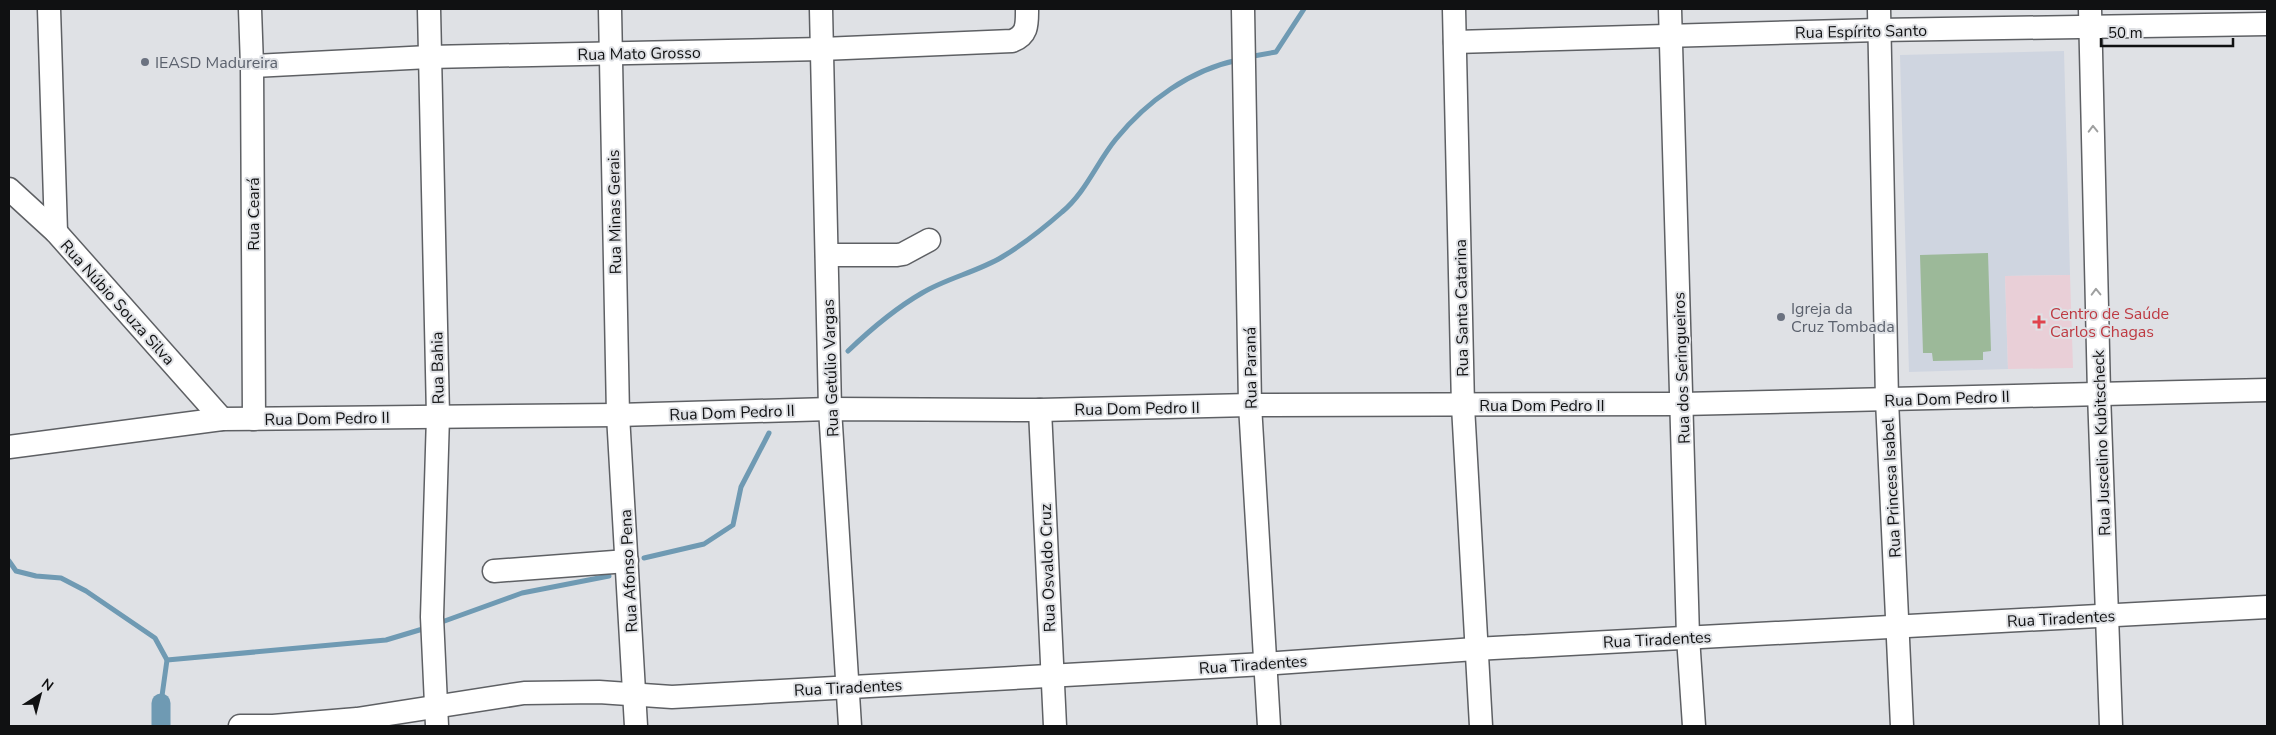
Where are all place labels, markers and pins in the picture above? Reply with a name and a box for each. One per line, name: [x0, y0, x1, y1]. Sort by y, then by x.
place label: IEASD Madureira: [155, 52, 278, 74]
marker: IEASD Madureira: [139, 56, 151, 68]
place label: Igreja da Cruz Tombada: [1791, 298, 1895, 338]
place label: Centro de Saúde Carlos Chagas: [2050, 303, 2169, 343]
marker: Igreja da Cruz Tombada: [1775, 311, 1787, 323]
marker: Centro de Saúde Carlos Chagas: [2032, 315, 2046, 329]

